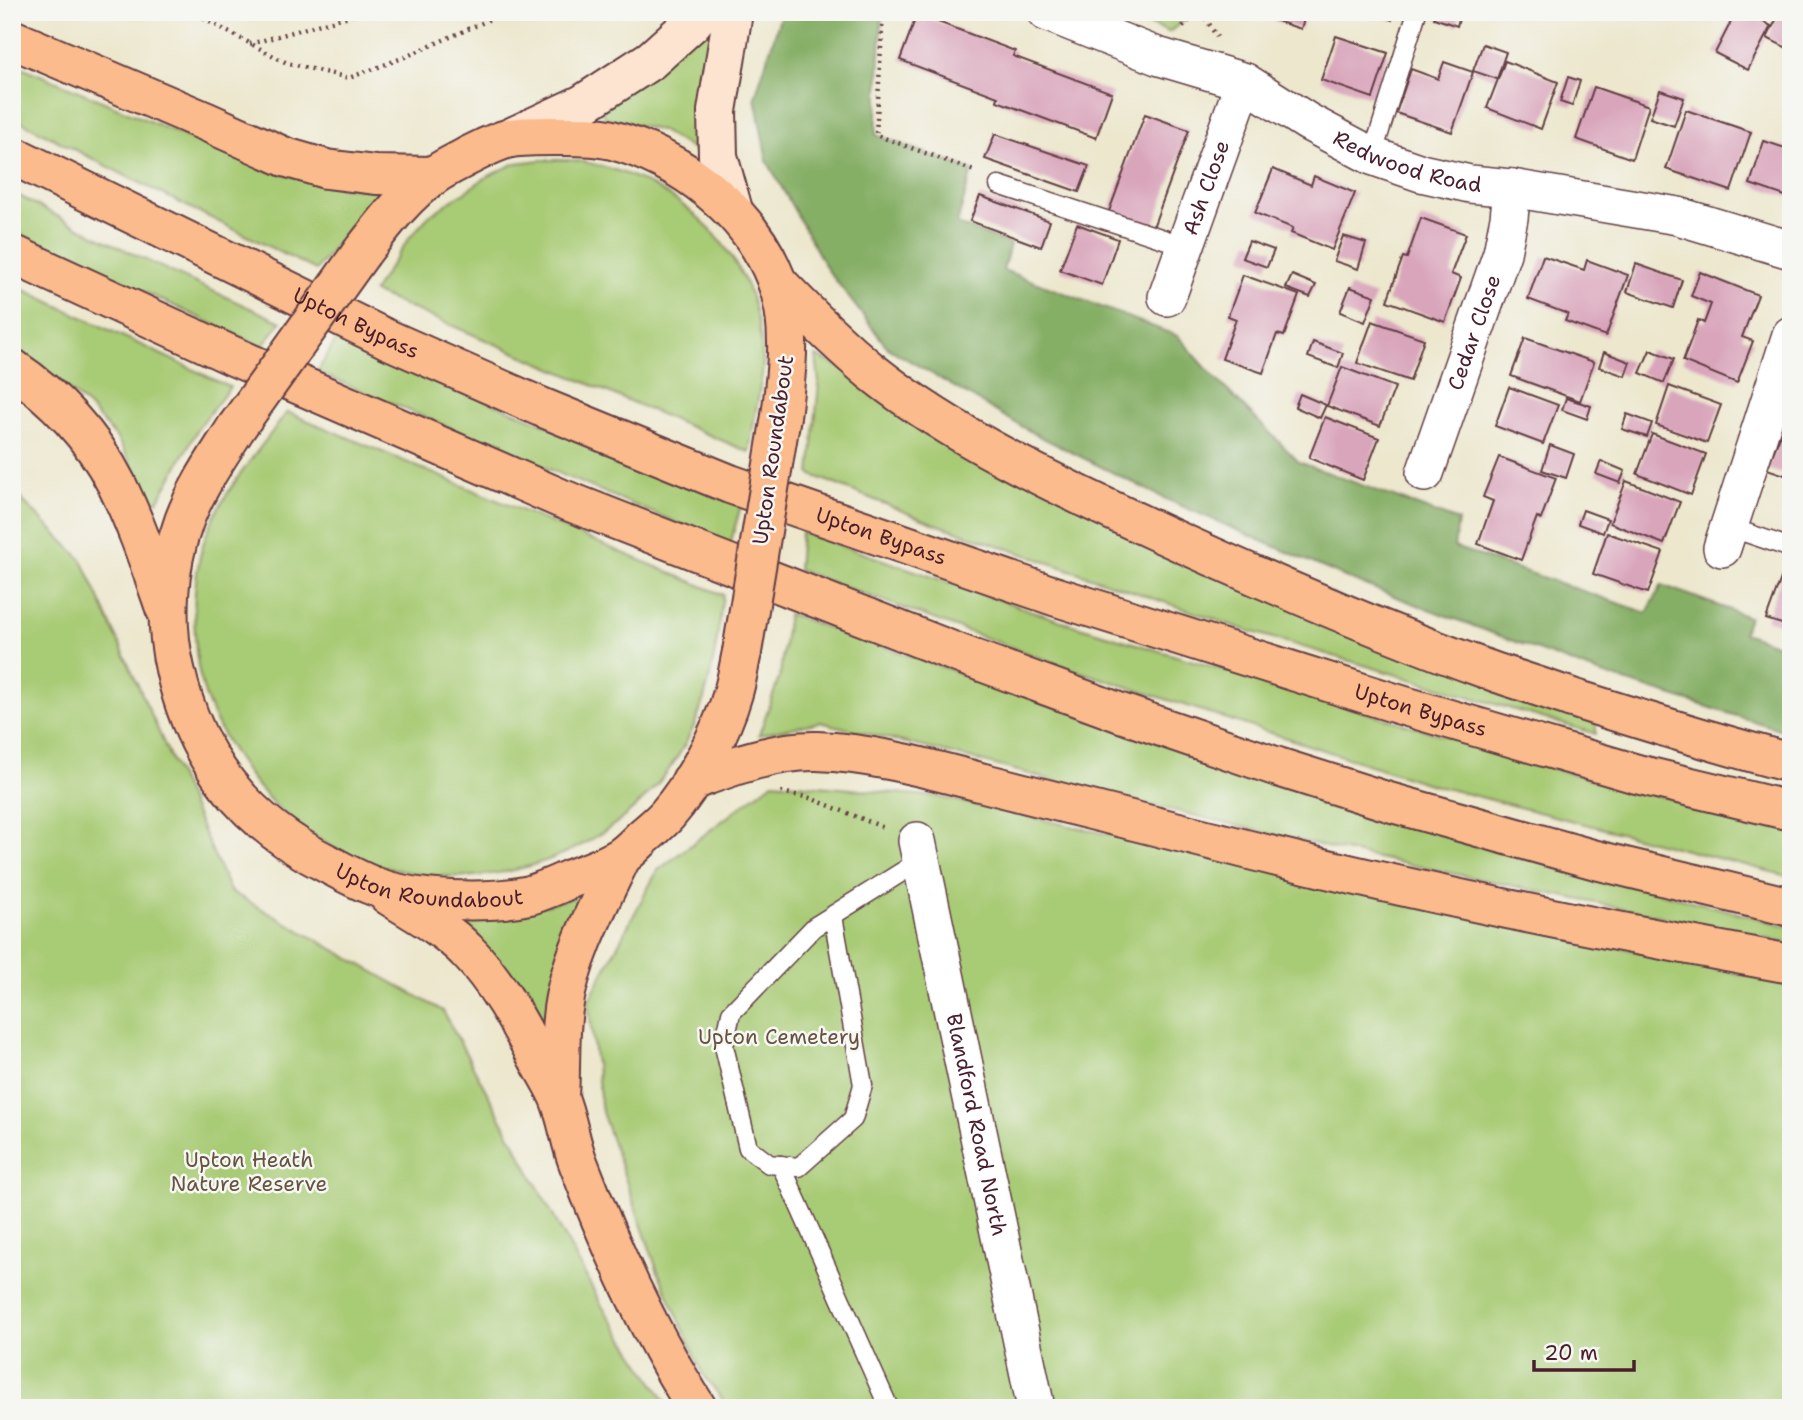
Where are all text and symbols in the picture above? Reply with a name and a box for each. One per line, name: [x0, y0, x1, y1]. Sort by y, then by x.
street label: Redwood Road: [1328, 124, 1483, 199]
street label: Ash Close: [1176, 137, 1236, 239]
street label: Cedar Close: [1441, 271, 1507, 394]
street label: Upton Bypass: [288, 281, 423, 365]
street label: Upton Roundabout: [746, 353, 800, 547]
street label: Upton Bypass: [812, 501, 950, 572]
street label: Upton Bypass: [1351, 677, 1490, 743]
street label: Upton Roundabout: [330, 856, 525, 914]
street label: Blandford Road North: [940, 1011, 1014, 1239]
park label: Upton Cemetery: [698, 1023, 860, 1051]
park label: Upton Heath Nature Reserve: [171, 1146, 327, 1198]
scale bar: [1534, 1329, 1633, 1373]
text: 20 m: [1544, 1339, 1598, 1367]

